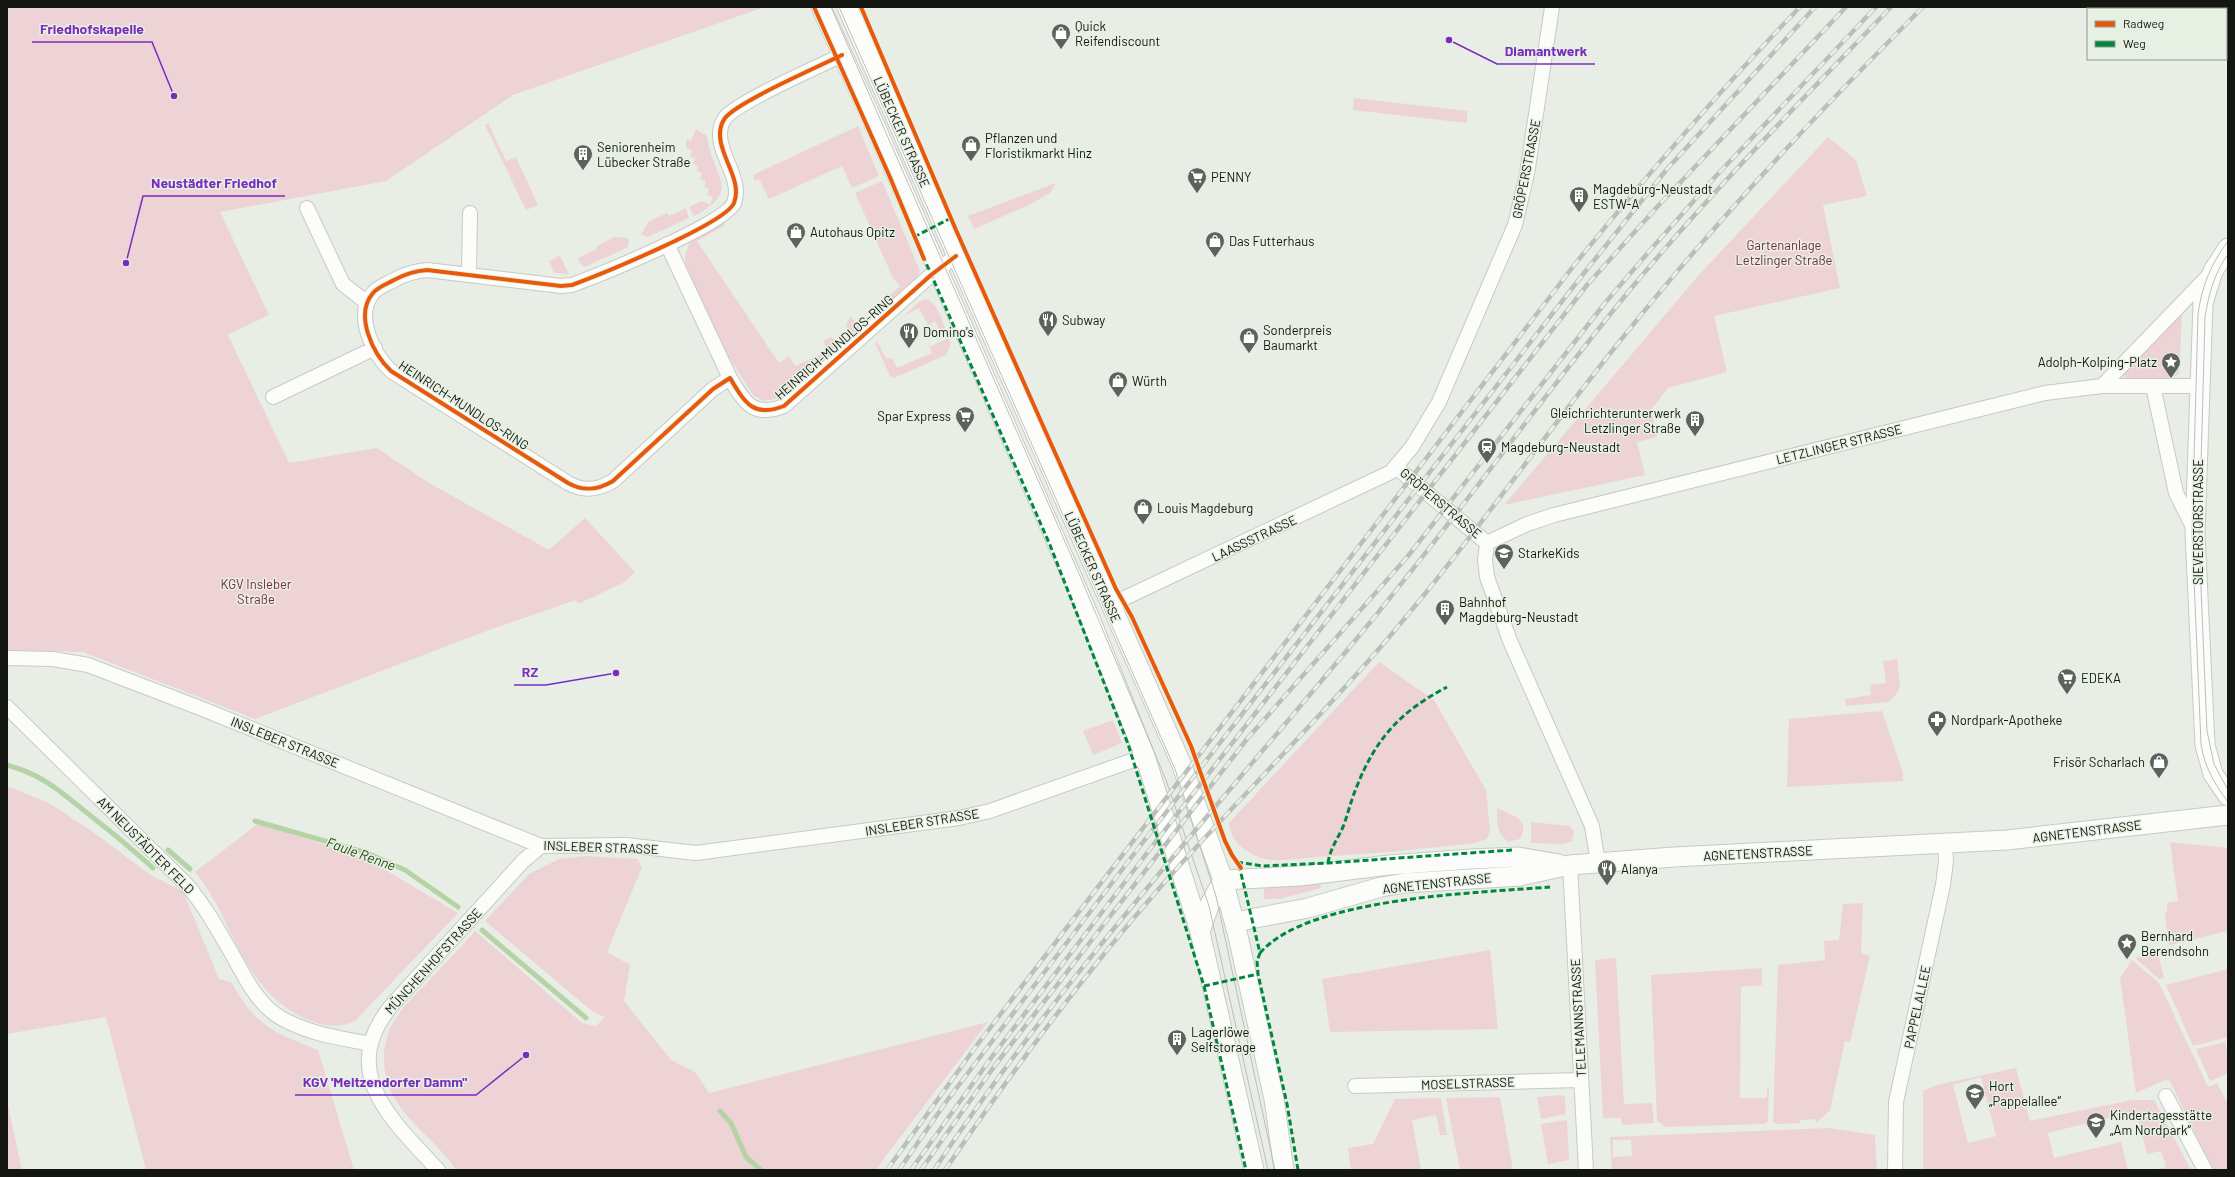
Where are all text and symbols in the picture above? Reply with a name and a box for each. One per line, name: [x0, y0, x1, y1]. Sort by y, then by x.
legend: [2087, 8, 2227, 60]
callout: Friedhofskapelle: [32, 16, 152, 42]
text: Radweg: [2123, 16, 2164, 30]
place label: Quick Reifendiscount: [1075, 18, 1160, 49]
text: Friedhofskapelle: [40, 20, 144, 37]
shop icon: Quick Reifendiscount: [1050, 22, 1072, 50]
text: Weg: [2123, 36, 2146, 50]
callout: Diamantwerk: [1497, 38, 1595, 64]
text: Diamantwerk: [1505, 42, 1588, 59]
street label: LÜBECKER STRASSE: [870, 74, 934, 190]
street label: GRÖPERSTRASSE: [1508, 118, 1544, 220]
place label: Pflanzen und Floristikmarkt Hinz: [985, 130, 1092, 161]
shop icon: Pflanzen und Floristikmarkt Hinz: [960, 134, 982, 162]
place label: Seniorenheim Lübecker Straße: [597, 139, 691, 170]
building icon: Seniorenheim Lübecker Straße: [572, 143, 594, 171]
supermarket icon: PENNY: [1186, 166, 1208, 194]
place label: PENNY: [1211, 169, 1251, 185]
callout: Neustädter Friedhof: [143, 170, 285, 196]
text: Neustädter Friedhof: [151, 174, 277, 191]
place label: Magdeburg-Neustadt ESTW-A: [1593, 181, 1713, 212]
building icon: Magdeburg-Neustadt ESTW-A: [1568, 185, 1590, 213]
shop icon: Autohaus Opitz: [785, 221, 807, 249]
place label: Autohaus Opitz: [810, 224, 895, 240]
shop icon: Das Futterhaus: [1204, 230, 1226, 258]
place label: Das Futterhaus: [1229, 233, 1314, 249]
park label: Gartenanlage Letzlinger Straße: [1735, 237, 1833, 268]
street label: HEINRICH-MUNDLOS-RING: [771, 291, 897, 403]
restaurant icon: Subway: [1037, 309, 1059, 337]
place label: Subway: [1062, 312, 1105, 328]
restaurant icon: Domino's: [898, 321, 920, 349]
place label: Sonderpreis Baumarkt: [1263, 322, 1332, 353]
place label: Domino's: [923, 324, 974, 340]
shop icon: Sonderpreis Baumarkt: [1238, 326, 1260, 354]
place icon: Adolph-Kolping-Platz: [2160, 351, 2182, 379]
place label: Adolph-Kolping-Platz: [2038, 354, 2157, 370]
street label: HEINRICH-MUNDLOS-RING: [396, 357, 532, 453]
shop icon: Würth: [1107, 370, 1129, 398]
place label: Würth: [1132, 373, 1167, 389]
supermarket icon: Spar Express: [954, 405, 976, 433]
place label: Gleichrichterunterwerk Letzlinger Straße: [1550, 405, 1681, 436]
place label: Spar Express: [877, 408, 951, 424]
building icon: Gleichrichterunterwerk Letzlinger Straße: [1684, 409, 1706, 437]
street label: LETZLINGER STRASSE: [1774, 421, 1904, 467]
station icon: Magdeburg-Neustadt: [1476, 436, 1498, 464]
place label: Magdeburg-Neustadt: [1501, 439, 1621, 455]
street label: SIEVERSTORSTRASSE: [2190, 459, 2206, 585]
street label: GRÖPERSTRASSE: [1397, 464, 1485, 542]
shop icon: Louis Magdeburg: [1132, 497, 1154, 525]
place label: Louis Magdeburg: [1157, 500, 1253, 516]
street label: LÜBECKER STRASSE: [1061, 509, 1125, 625]
street label: LAASSSTRASSE: [1209, 511, 1299, 565]
school or university icon: StarkeKids: [1493, 542, 1515, 570]
place label: StarkeKids: [1518, 545, 1580, 561]
park label: KGV Insleber Straße: [220, 576, 292, 607]
place label: Bahnhof Magdeburg-Neustadt: [1459, 594, 1579, 625]
building icon: Bahnhof Magdeburg-Neustadt: [1434, 598, 1456, 626]
callout: RZ: [514, 659, 546, 685]
text: RZ: [522, 663, 538, 680]
supermarket icon: EDEKA: [2056, 667, 2078, 695]
place label: EDEKA: [2081, 670, 2121, 686]
pharmacy icon: Nordpark-Apotheke: [1926, 709, 1948, 737]
place label: Nordpark-Apotheke: [1951, 712, 2062, 728]
street label: INSLEBER STRASSE: [229, 713, 342, 771]
shop icon: Frisör Scharlach: [2148, 751, 2170, 779]
place label: Frisör Scharlach: [2053, 754, 2145, 770]
street label: AM NEUSTÄDTER FELD: [94, 793, 198, 897]
street label: INSLEBER STRASSE: [864, 805, 980, 839]
street label: AGNETENSTRASSE: [2032, 816, 2143, 846]
water label: Faule Renne: [324, 833, 398, 874]
street label: INSLEBER STRASSE: [543, 837, 659, 857]
street label: AGNETENSTRASSE: [1703, 842, 1813, 864]
restaurant icon: Alanya: [1596, 858, 1618, 886]
place label: Alanya: [1621, 861, 1658, 877]
street label: AGNETENSTRASSE: [1382, 869, 1493, 897]
street label: MÜNCHENHOFSTRASSE: [381, 905, 485, 1017]
place label: Bernhard Berendsohn: [2141, 928, 2209, 959]
place icon: Bernhard Berendsohn: [2116, 932, 2138, 960]
street label: TELEMANNSTRASSE: [1567, 958, 1589, 1078]
street label: PAPPELALLEE: [1900, 964, 1934, 1050]
place label: Lagerlöwe Selfstorage: [1191, 1024, 1256, 1055]
building icon: Lagerlöwe Selfstorage: [1166, 1028, 1188, 1056]
callout: KGV 'Meitzendorfer Damm": [295, 1069, 476, 1095]
text: KGV 'Meitzendorfer Damm": [303, 1073, 467, 1090]
street label: MOSELSTRASSE: [1421, 1073, 1515, 1093]
place label: Hort „Pappelallee“: [1989, 1078, 2062, 1109]
school or university icon: Hort „Pappelallee“: [1964, 1082, 1986, 1110]
place label: Kindertagesstätte „Am Nordpark“: [2110, 1107, 2212, 1138]
school or university icon: Kindertagesstätte „Am Nordpark“: [2085, 1111, 2107, 1139]

